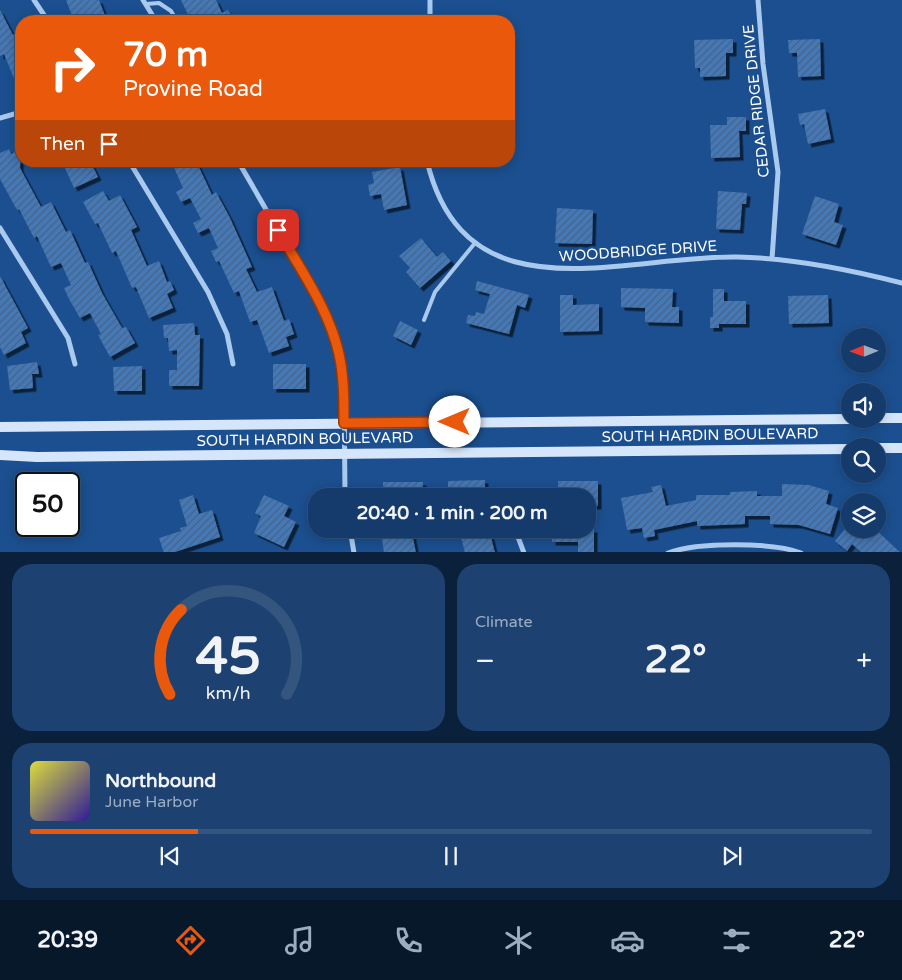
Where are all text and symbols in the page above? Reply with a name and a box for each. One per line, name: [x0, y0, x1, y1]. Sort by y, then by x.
street label: CEDAR RIDGE DRIVE: [739, 23, 773, 179]
text: 70 m: [123, 34, 208, 76]
icon: right: [40, 35, 105, 100]
text: Provine Road: [123, 76, 263, 102]
icon: arrive: [95, 130, 123, 158]
text: Then: [40, 133, 85, 155]
pin: [257, 209, 299, 251]
icon: arrive: [264, 216, 292, 244]
street label: WOODBRIDGE DRIVE: [558, 236, 718, 266]
north arrow: [841, 328, 886, 372]
map controls: [841, 328, 886, 538]
button: sound: [841, 383, 886, 428]
position arrow: [428, 395, 480, 447]
street label: SOUTH HARDIN BOULEVARD: [601, 424, 819, 446]
street label: SOUTH HARDIN BOULEVARD: [196, 428, 414, 450]
button: search: [841, 438, 886, 483]
speed limit sign: 50: [15, 472, 80, 537]
button: layers: [841, 493, 886, 538]
text: 20:40 · 1 min · 200 m: [356, 502, 548, 524]
text: Climate: [475, 612, 533, 632]
text: 45: [196, 625, 261, 688]
text: 22°: [645, 637, 707, 683]
text: −: [475, 644, 495, 678]
text: +: [856, 644, 872, 678]
text: km/h: [206, 683, 251, 704]
text: Northbound: [105, 770, 216, 792]
text: June Harbor: [105, 792, 198, 812]
icon: previous: [156, 842, 184, 870]
icon: pause: [437, 842, 465, 870]
icon: next: [718, 842, 746, 870]
icon: directions: [173, 923, 208, 958]
icon: music: [282, 923, 317, 958]
icon: phone: [391, 923, 426, 958]
icon: climate: [501, 923, 536, 958]
icon: car: [610, 923, 645, 958]
icon: filters: [719, 923, 754, 958]
text: 20:39: [37, 927, 98, 953]
text: 22°: [829, 927, 865, 953]

